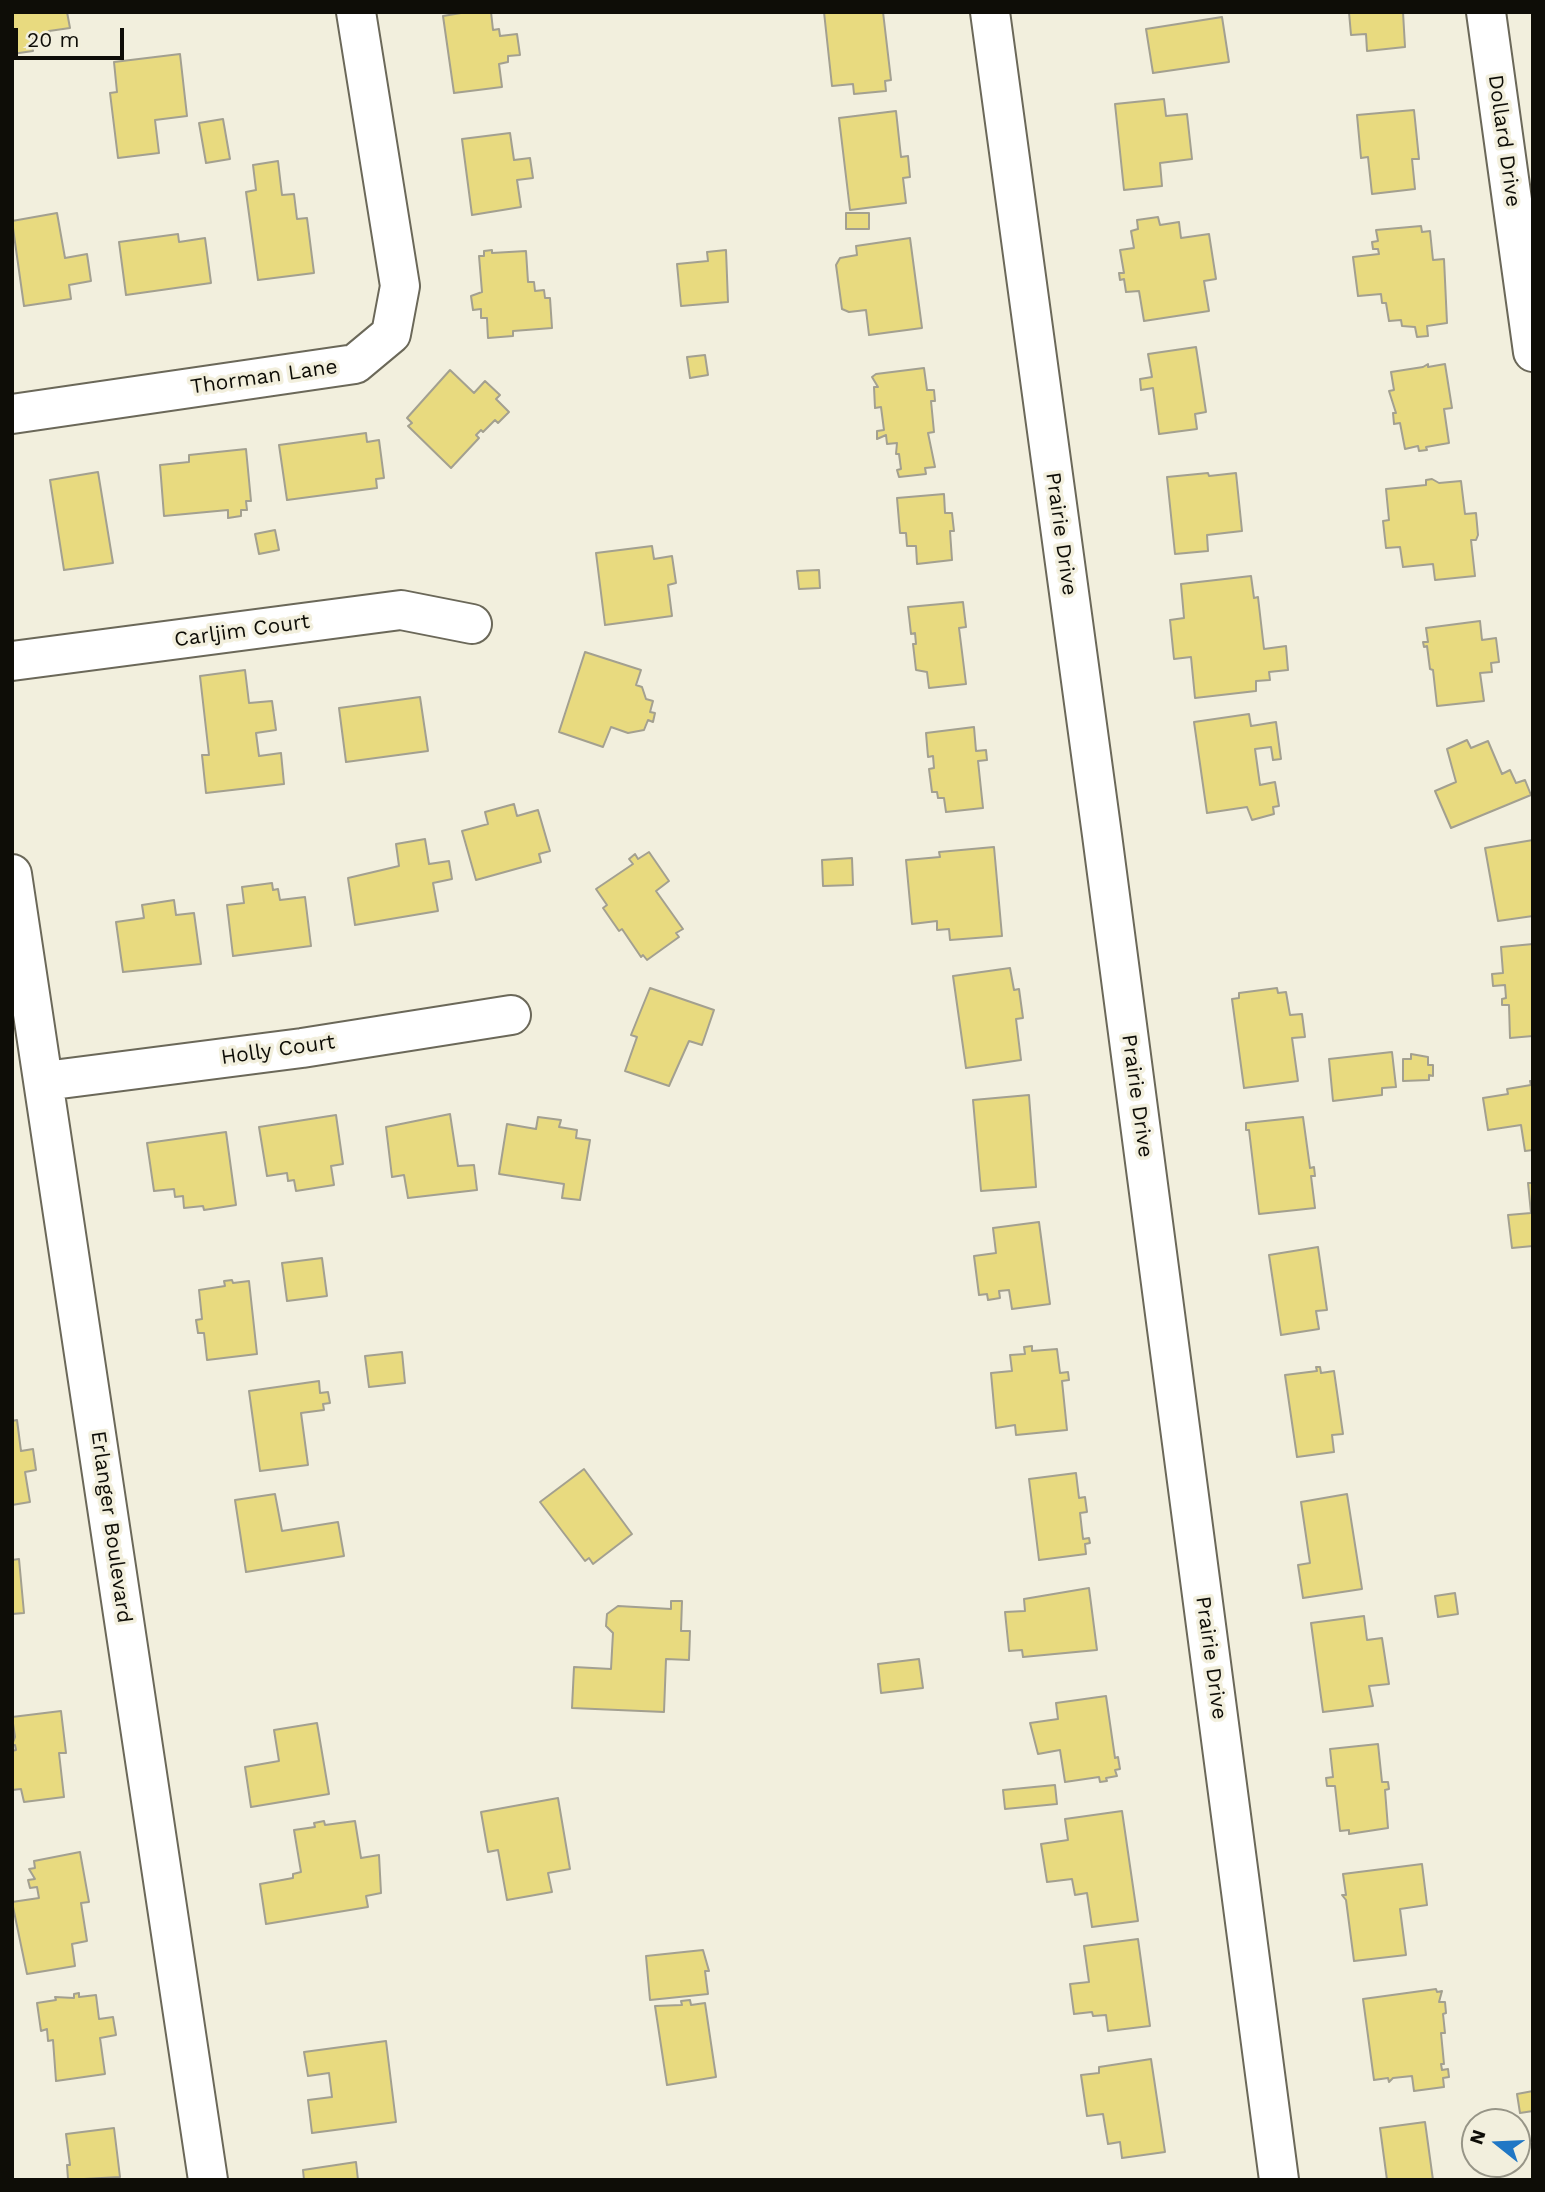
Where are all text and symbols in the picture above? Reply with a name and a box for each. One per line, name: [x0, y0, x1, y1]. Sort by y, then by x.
scale bar: [18, 14, 128, 58]
text: 20 m: [27, 27, 79, 52]
street label: Dollard Drive: [1482, 73, 1526, 209]
street label: Thorman Lane: [189, 354, 339, 400]
street label: Prairie Drive: [1040, 471, 1082, 597]
street label: Carljim Court: [173, 609, 311, 653]
street label: Holly Court: [219, 1030, 337, 1070]
street label: Prairie Drive: [1116, 1033, 1158, 1159]
street label: Erlanger Boulevard: [85, 1429, 137, 1625]
street label: Prairie Drive: [1190, 1595, 1232, 1721]
north arrow: [1461, 2108, 1531, 2178]
text: N: [1464, 2127, 1491, 2147]

